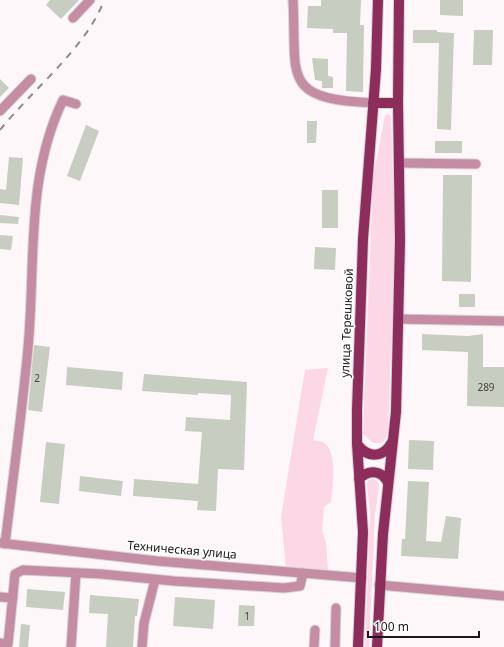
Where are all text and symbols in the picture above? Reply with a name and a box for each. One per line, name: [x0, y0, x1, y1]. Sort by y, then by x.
street label: улица Терешковой: [336, 268, 357, 378]
house number: 2: [34, 371, 40, 385]
house number: 289: [477, 380, 495, 394]
street label: Техническая улица: [127, 536, 238, 563]
house number: 1: [244, 609, 250, 623]
scale bar: [368, 613, 479, 639]
text: 100 m: [374, 618, 409, 635]

